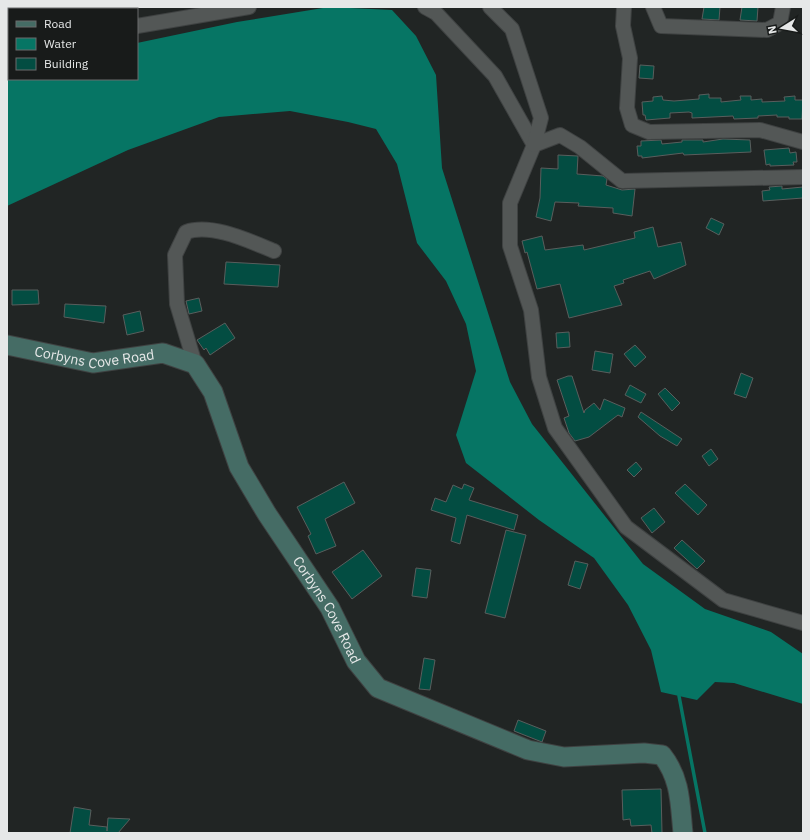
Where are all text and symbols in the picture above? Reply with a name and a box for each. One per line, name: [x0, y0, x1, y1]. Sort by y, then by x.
legend: [8, 8, 138, 80]
north arrow: [762, 8, 802, 48]
text: Road: [44, 16, 72, 31]
text: N: [765, 25, 780, 35]
text: Water: [44, 36, 77, 51]
text: Building: [44, 56, 89, 71]
street label: Corbyns Cove Road: [33, 342, 155, 373]
street label: Corbyns Cove Road: [289, 553, 365, 666]

